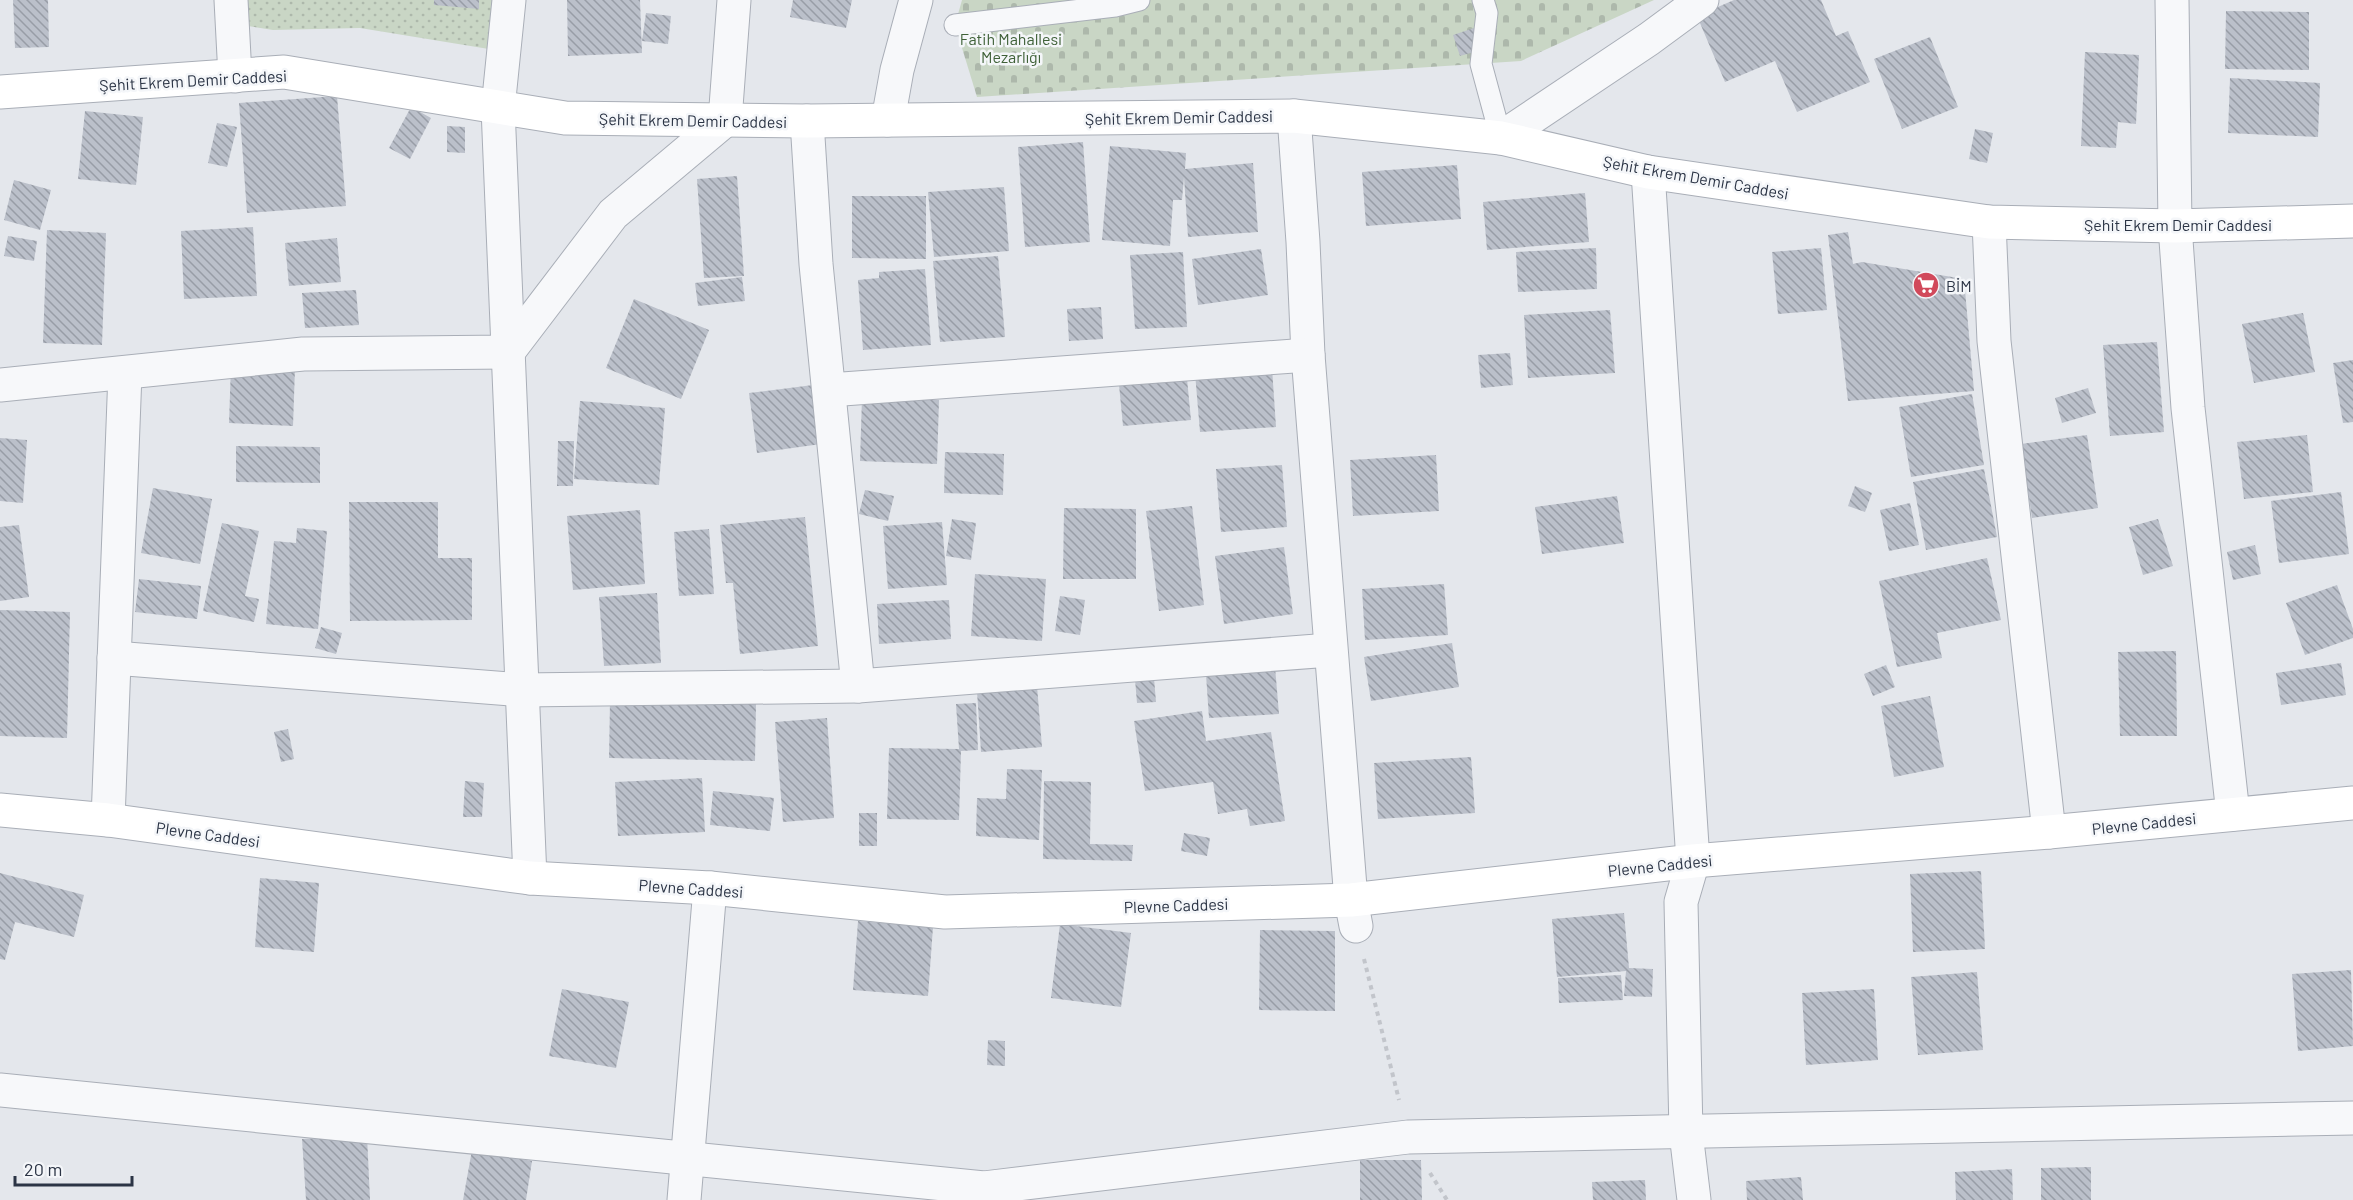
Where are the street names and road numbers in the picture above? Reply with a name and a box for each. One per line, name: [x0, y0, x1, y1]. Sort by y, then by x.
street label: Şehit Ekrem Demir Caddesi: [99, 66, 287, 94]
street label: Şehit Ekrem Demir Caddesi: [1085, 106, 1273, 128]
street label: Şehit Ekrem Demir Caddesi: [599, 109, 787, 131]
street label: Şehit Ekrem Demir Caddesi: [1602, 151, 1790, 203]
street label: Şehit Ekrem Demir Caddesi: [2084, 215, 2272, 234]
street label: Plevne Caddesi: [2091, 808, 2197, 838]
street label: Plevne Caddesi: [155, 817, 261, 851]
street label: Plevne Caddesi: [1607, 850, 1713, 880]
street label: Plevne Caddesi: [638, 875, 744, 901]
street label: Plevne Caddesi: [1123, 894, 1229, 916]

